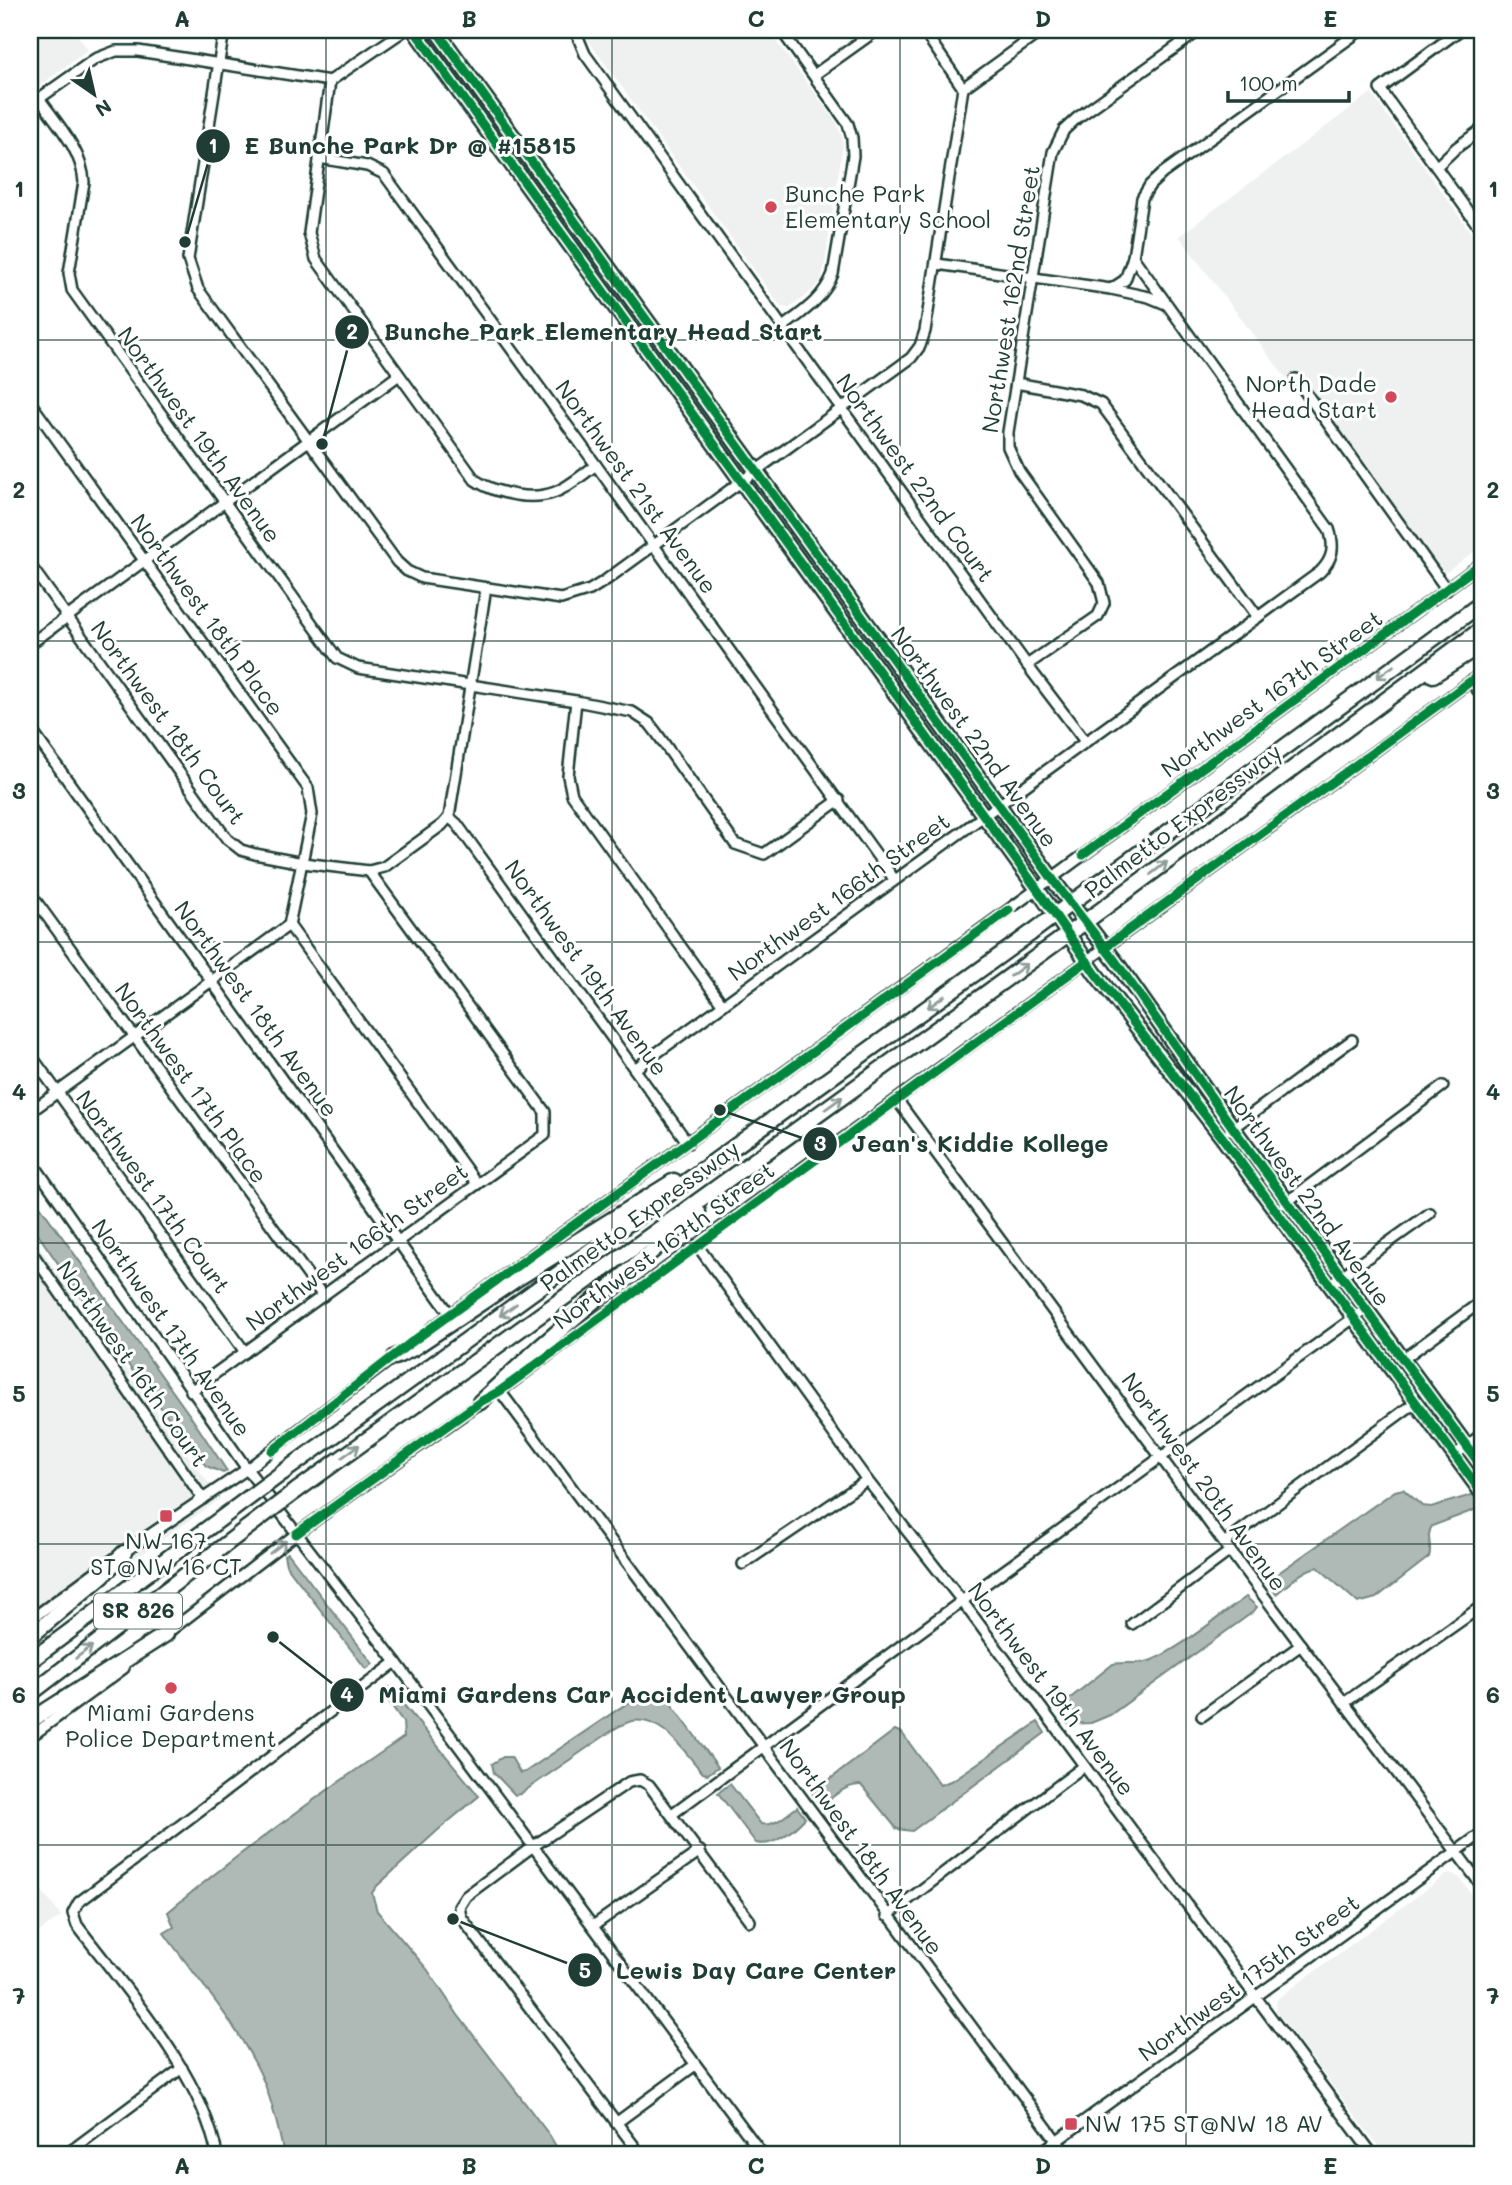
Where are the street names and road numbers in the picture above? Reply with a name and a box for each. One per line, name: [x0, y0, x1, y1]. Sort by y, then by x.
street label: Northwest 162nd Street: [974, 163, 1046, 435]
street label: Northwest 19th Avenue: [111, 320, 288, 548]
street label: Northwest 22nd Court: [830, 367, 1002, 588]
street label: Northwest 21st Avenue: [549, 374, 725, 599]
street label: Northwest 18th Place: [124, 507, 291, 721]
street label: Northwest 167th Street: [1155, 603, 1388, 784]
street label: Northwest 18th Court: [85, 615, 253, 830]
street label: Northwest 22nd Avenue: [885, 620, 1065, 853]
street label: Palmetto Expressway: [1078, 736, 1287, 904]
street label: Northwest 166th Street: [721, 805, 956, 987]
street label: Northwest 19th Avenue: [498, 853, 675, 1081]
street label: Northwest 18th Avenue: [168, 894, 345, 1122]
street label: Northwest 17th Place: [109, 976, 275, 1189]
street label: Northwest 22nd Avenue: [1218, 1079, 1398, 1312]
street label: Northwest 17th Court: [70, 1084, 238, 1299]
street label: Palmetto Expressway: [534, 1133, 745, 1298]
street label: Northwest 166th Street: [239, 1155, 474, 1337]
street label: Northwest 167th Street: [547, 1155, 780, 1336]
street label: Northwest 17th Avenue: [85, 1213, 258, 1442]
street label: Northwest 16th Court: [50, 1255, 215, 1472]
street label: Northwest 20th Avenue: [1115, 1366, 1294, 1597]
street label: Northwest 19th Avenue: [962, 1576, 1142, 1801]
road number: SR 826: [94, 1594, 182, 1628]
street label: Northwest 18th Avenue: [773, 1732, 950, 1960]
street label: Northwest 175th Street: [1132, 1887, 1365, 2068]

